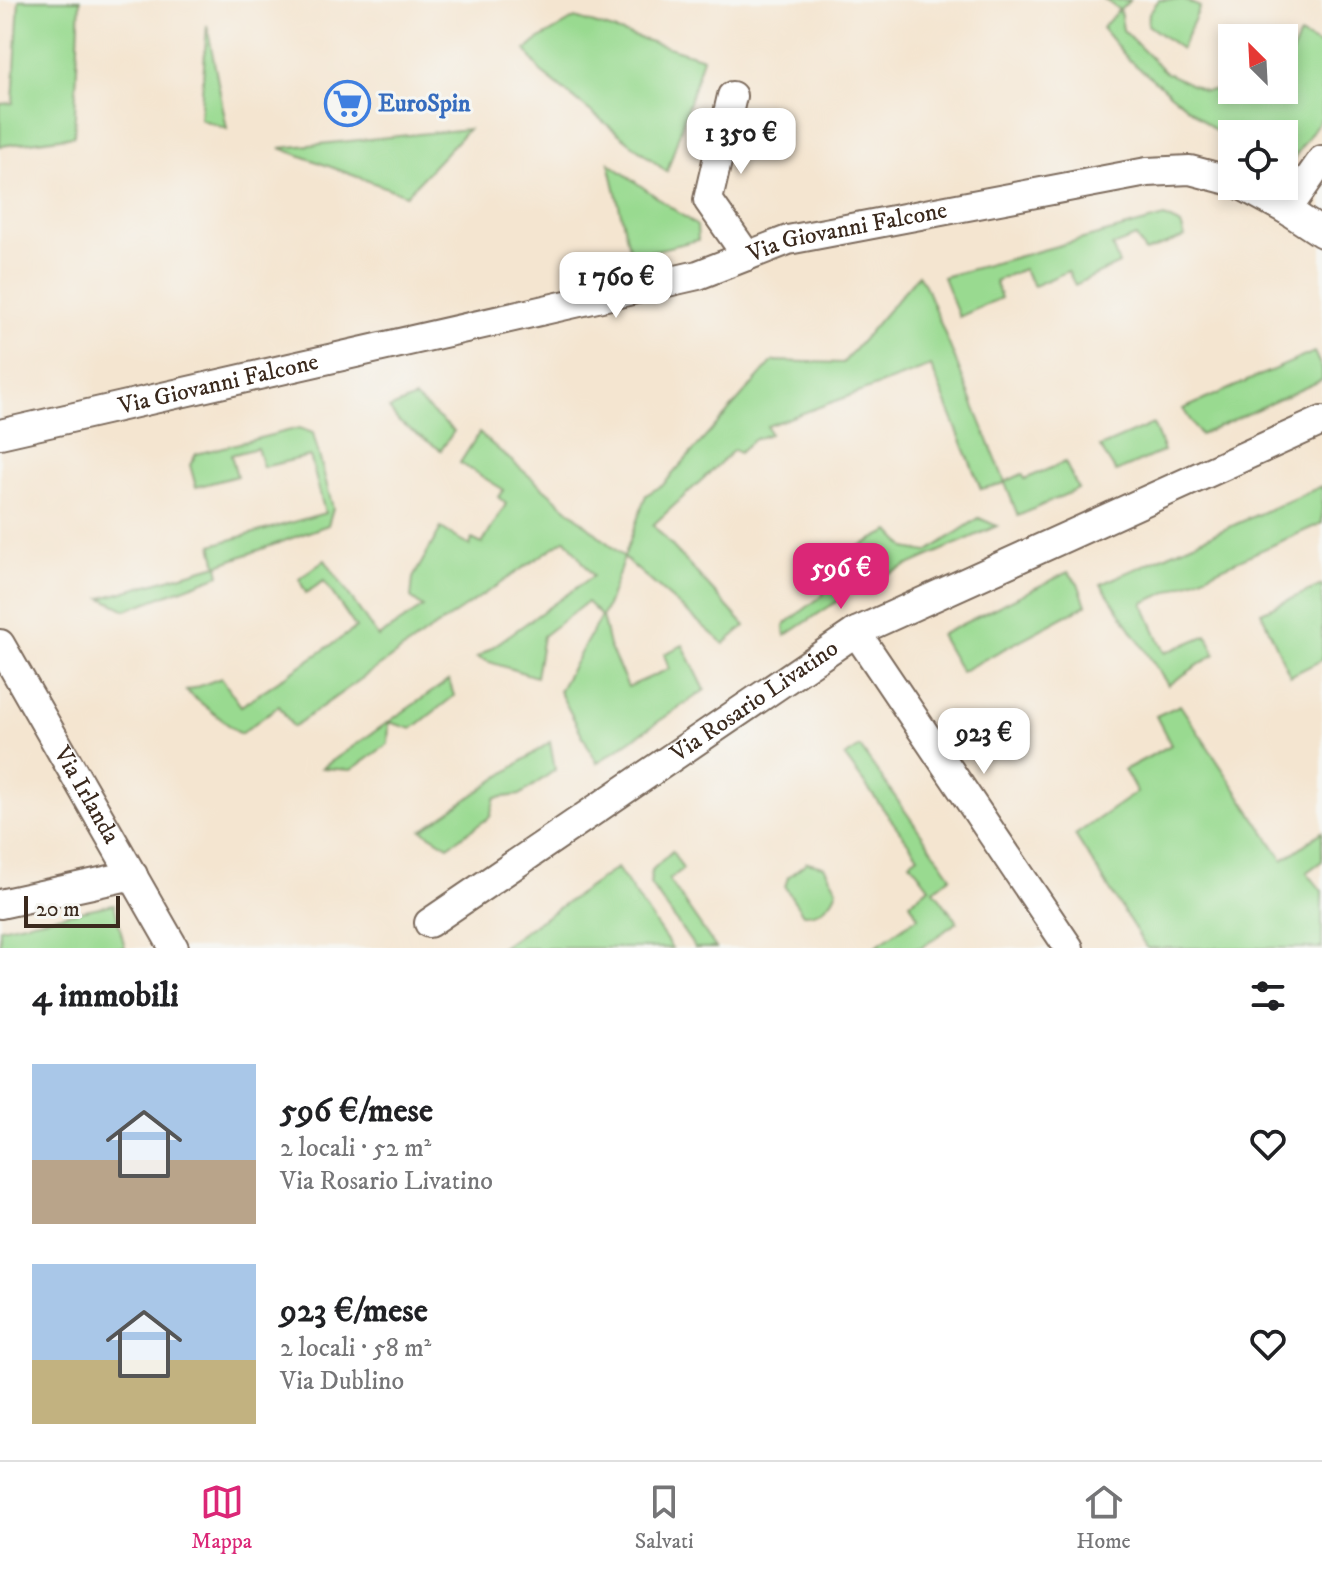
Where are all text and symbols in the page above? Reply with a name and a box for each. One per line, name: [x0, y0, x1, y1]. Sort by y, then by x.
north arrow: [1218, 24, 1298, 104]
map controls: [1218, 24, 1298, 200]
supermarket icon: EuroSpin: [323, 80, 371, 128]
place label: EuroSpin: [378, 89, 471, 119]
pin: 1 350 €: [667, 108, 815, 176]
text: 1 350 €: [705, 117, 777, 150]
button: locate: [1218, 120, 1298, 200]
street label: Via Giovanni Falcone: [742, 195, 950, 270]
pin: 1 760 €: [542, 252, 690, 320]
text: 1 760 €: [577, 261, 655, 294]
street label: Via Giovanni Falcone: [115, 347, 321, 422]
pin: 596 €: [785, 543, 897, 611]
text: 596 €: [811, 552, 871, 585]
street label: Via Rosario Livatino: [664, 633, 844, 769]
pin: 923 €: [928, 708, 1040, 776]
text: 923 €: [956, 717, 1012, 750]
street label: Via Irlanda: [46, 740, 127, 850]
scale bar: [24, 892, 120, 928]
text: 20 m: [36, 896, 80, 923]
icon: filters: [1246, 974, 1290, 1018]
text: 4 immobili: [32, 975, 179, 1017]
text: 596 €/mese: [280, 1090, 433, 1132]
icon: home: [96, 1096, 192, 1192]
icon: heart: [1246, 1122, 1290, 1166]
text: 2 locali · 52 m²: [280, 1132, 431, 1165]
text: Via Rosario Livatino: [280, 1165, 493, 1198]
text: 923 €/mese: [280, 1290, 428, 1332]
icon: home: [96, 1296, 192, 1392]
icon: heart: [1246, 1322, 1290, 1366]
text: 2 locali · 58 m²: [280, 1332, 431, 1365]
text: Via Dublino: [280, 1365, 404, 1398]
tab: Mappa: [191, 1480, 252, 1555]
tab: Salvati: [635, 1480, 694, 1555]
tab: Home: [1076, 1480, 1131, 1555]

